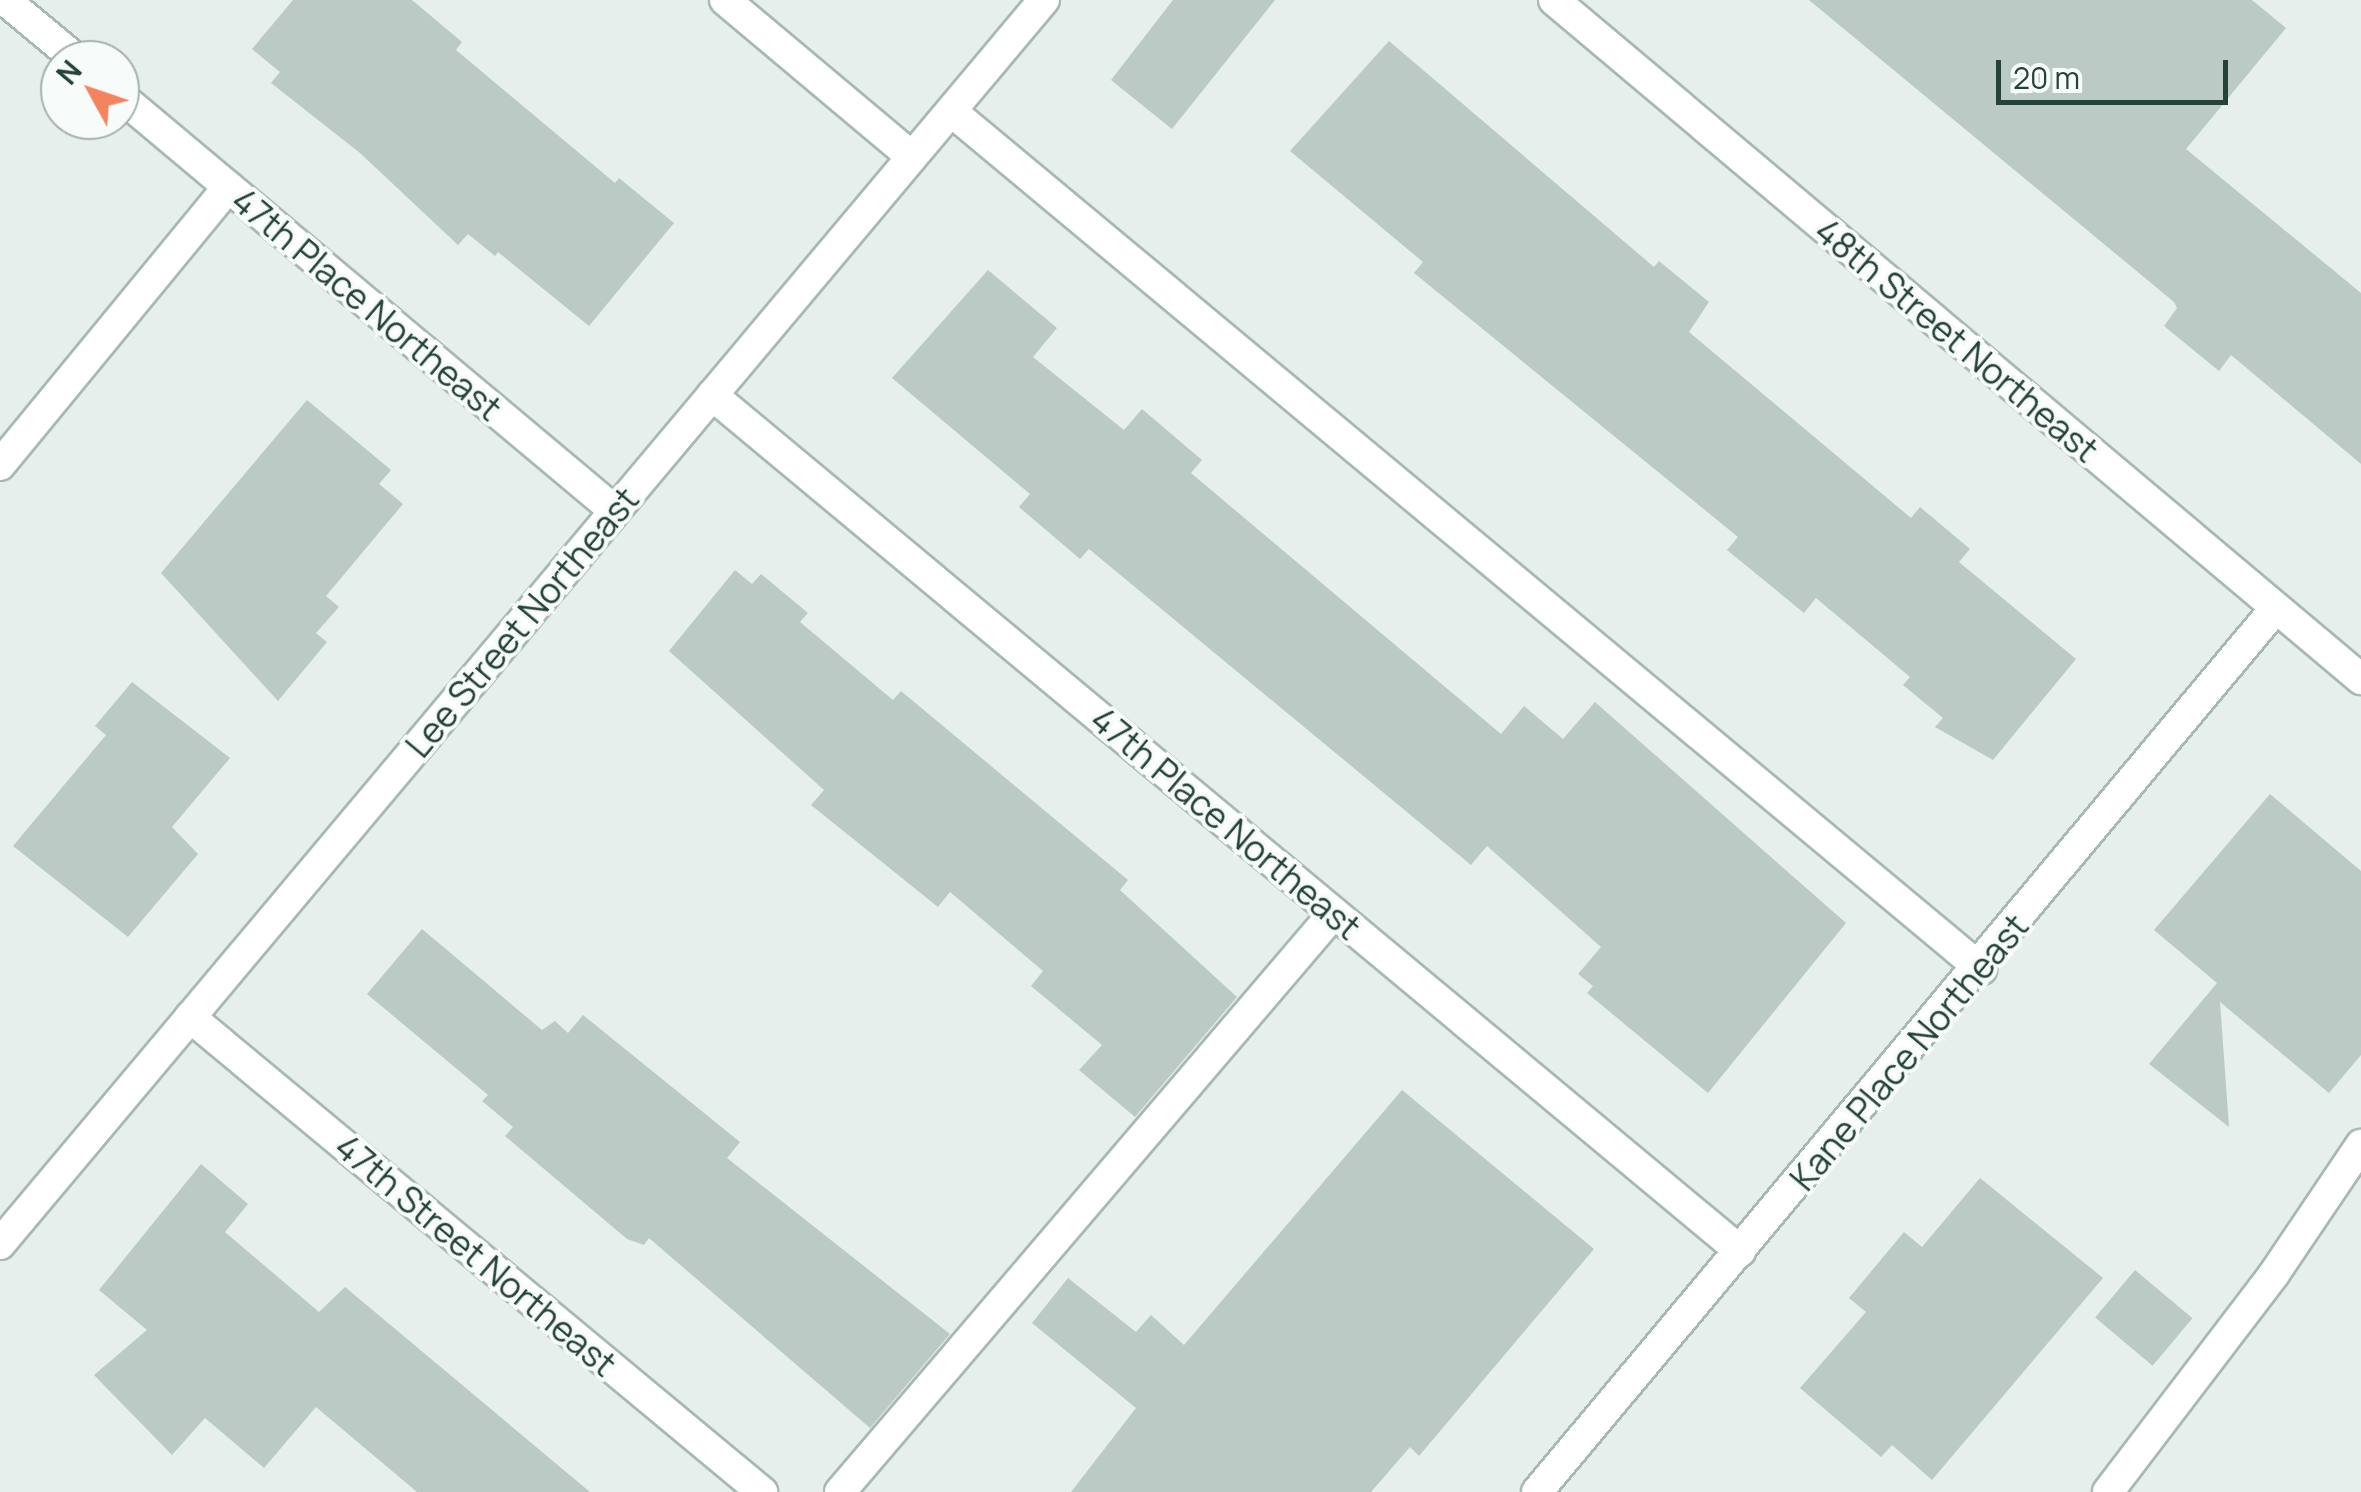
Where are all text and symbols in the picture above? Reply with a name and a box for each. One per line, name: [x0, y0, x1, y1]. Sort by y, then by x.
north arrow: [40, 40, 140, 140]
scale bar: [2001, 40, 2234, 102]
text: N: [48, 52, 90, 92]
text: 20 m: [2013, 57, 2080, 98]
street label: 47th Place Northeast: [224, 179, 510, 429]
street label: 48th Street Northeast: [1807, 209, 2107, 471]
street label: Lee Street Northeast: [397, 478, 647, 766]
street label: 47th Place Northeast: [1083, 698, 1369, 948]
street label: Kane Place Northeast: [1781, 905, 2037, 1199]
street label: 47th Street Northeast: [327, 1125, 625, 1385]

